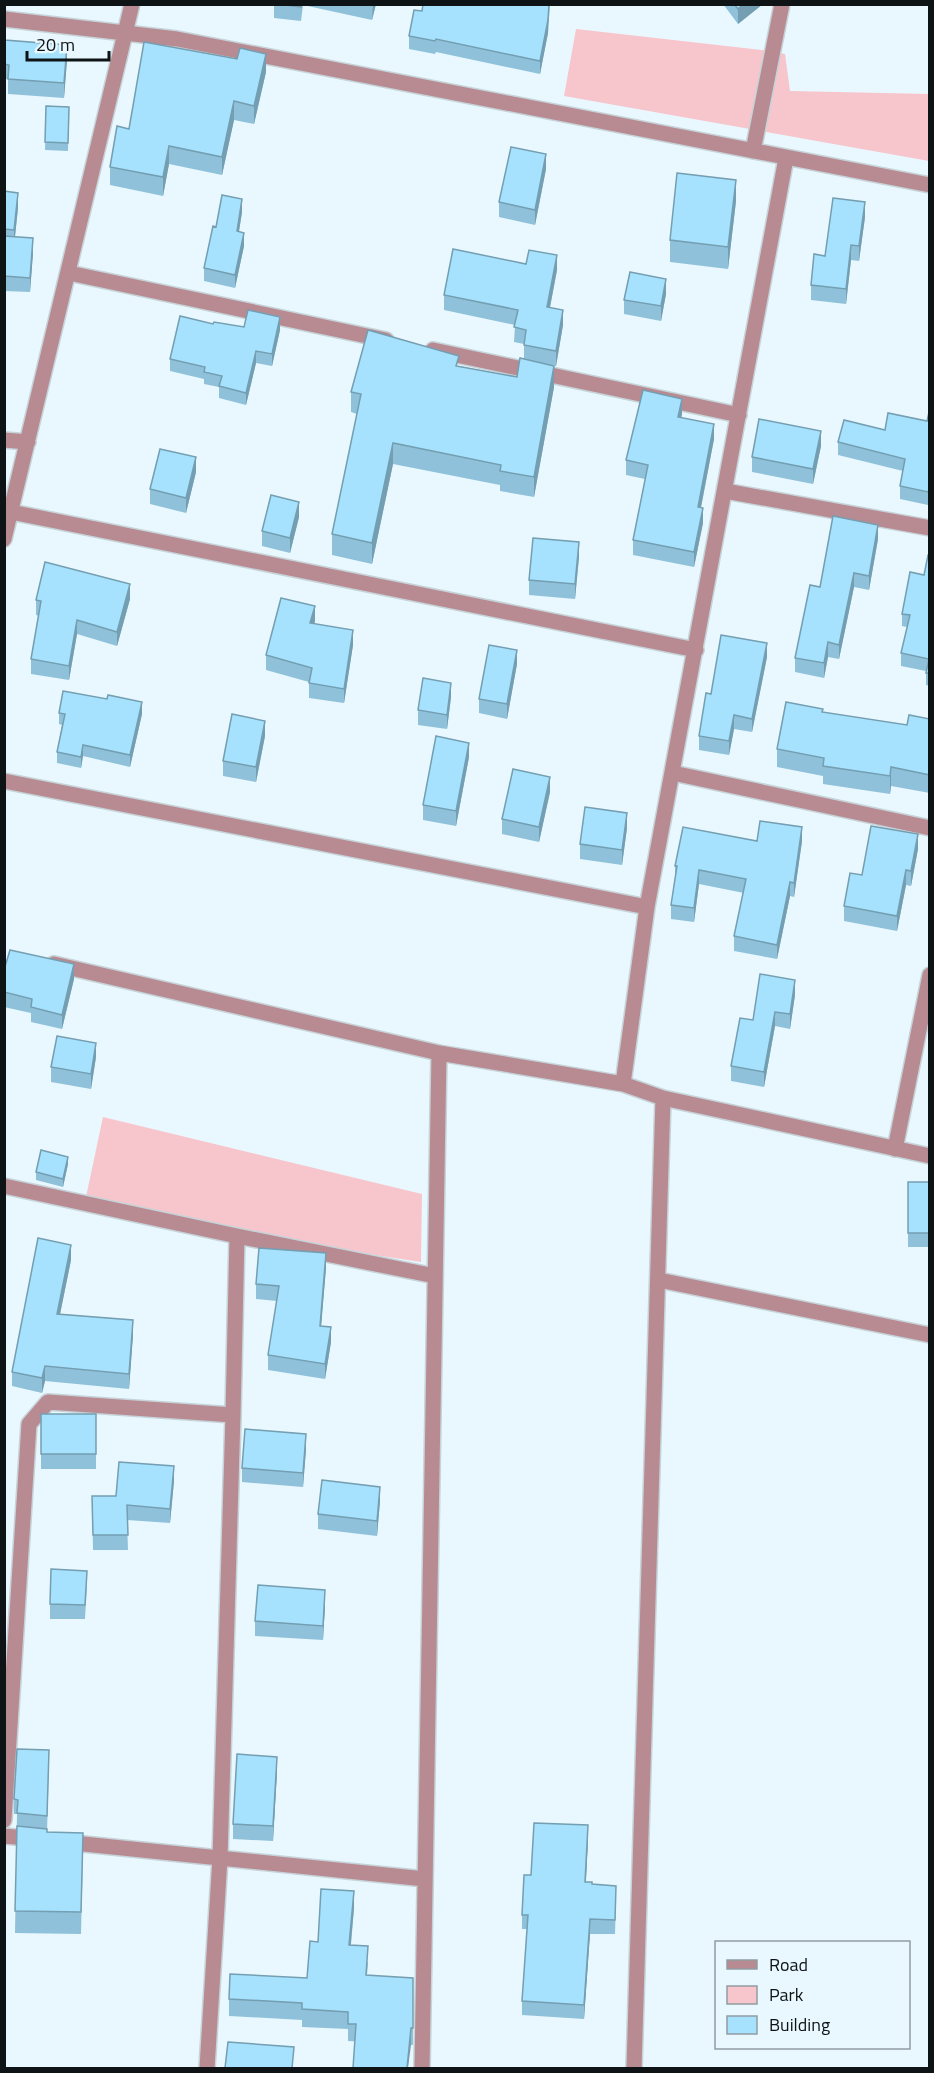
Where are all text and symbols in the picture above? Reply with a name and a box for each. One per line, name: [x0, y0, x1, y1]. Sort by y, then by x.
scale bar: [27, 24, 110, 62]
text: 20 m: [36, 31, 75, 58]
legend: [715, 1941, 910, 2049]
text: Road: [769, 1951, 808, 1978]
text: Park: [769, 1981, 804, 2008]
text: Building: [769, 2011, 830, 2038]

